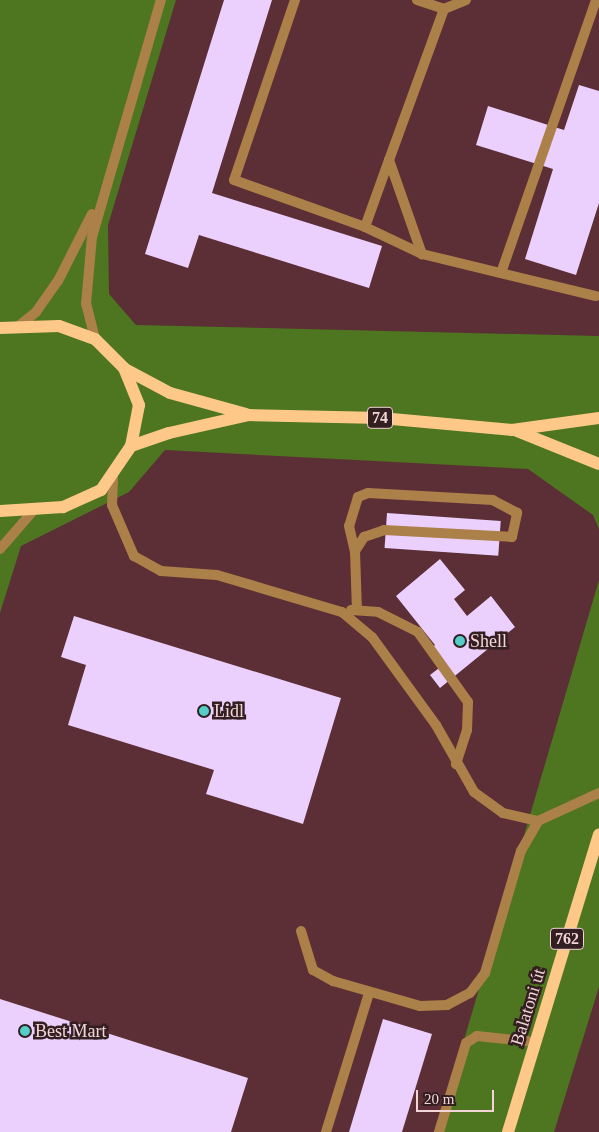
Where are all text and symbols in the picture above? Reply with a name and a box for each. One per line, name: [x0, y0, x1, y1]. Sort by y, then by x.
road number: 74: [366, 404, 394, 432]
place label: Shell: [470, 630, 507, 652]
marker: Shell: [454, 635, 466, 647]
place label: Lidl: [214, 700, 244, 722]
marker: Lidl: [198, 705, 210, 717]
road number: 762: [550, 926, 584, 952]
street label: Balatoni út: [506, 966, 550, 1048]
place label: Best Mart: [35, 1020, 106, 1042]
marker: Best Mart: [19, 1025, 31, 1037]
scale bar: [419, 1080, 496, 1112]
text: 20 m: [424, 1091, 454, 1107]

